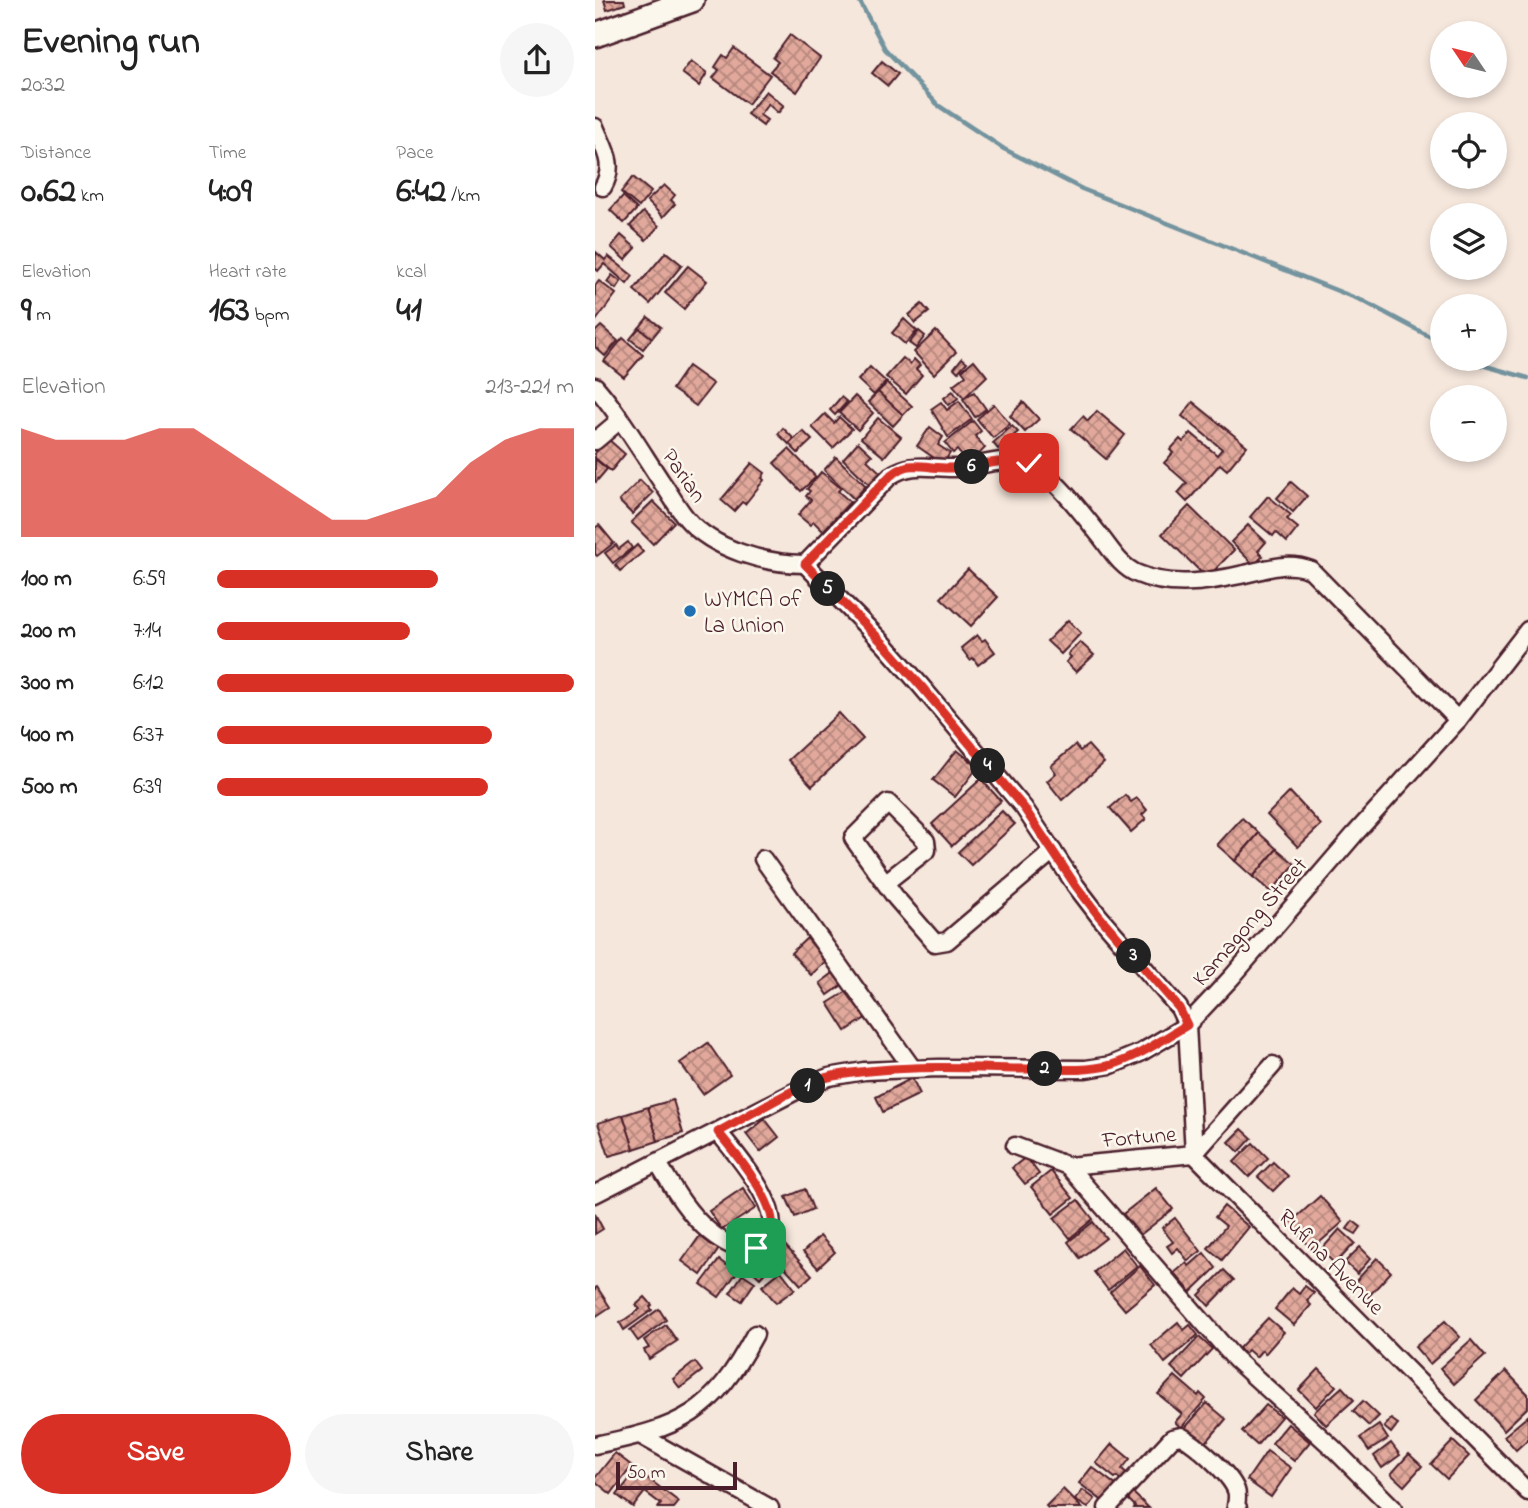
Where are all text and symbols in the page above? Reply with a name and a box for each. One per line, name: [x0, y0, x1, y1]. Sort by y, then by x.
text: Evening run: [21, 15, 200, 71]
north arrow: [1430, 21, 1507, 98]
map controls: [1430, 21, 1507, 462]
button: share: [500, 23, 574, 97]
text: 20:32: [21, 69, 65, 102]
button: locate: [1430, 112, 1507, 189]
text: Distance: [21, 140, 91, 167]
text: Time: [209, 140, 246, 167]
text: Pace: [396, 140, 433, 167]
text: 0.62: [21, 167, 76, 218]
text: 4:09: [209, 167, 252, 218]
text: 6:42: [396, 167, 447, 218]
text: km: [76, 183, 104, 210]
text: /km: [447, 183, 480, 210]
button: layers: [1430, 203, 1507, 280]
text: Elevation: [21, 259, 91, 286]
text: Heart rate: [209, 259, 287, 286]
text: kcal: [396, 259, 427, 286]
text: 9: [21, 286, 32, 337]
text: 163: [209, 286, 250, 337]
text: 41: [396, 286, 422, 337]
button: +: [1430, 294, 1507, 371]
text: m: [32, 302, 51, 329]
text: bpm: [250, 302, 290, 329]
text: Elevation: [21, 371, 106, 404]
text: 213–221 m: [485, 371, 574, 404]
button: −: [1430, 385, 1507, 462]
pin: [999, 433, 1059, 493]
street label: Parian: [652, 443, 714, 510]
icon: check: [1010, 444, 1048, 482]
pin: 6: [955, 449, 989, 484]
text: 6: [967, 453, 976, 480]
text: 100 m: [21, 563, 72, 596]
text: 6:59: [133, 563, 165, 596]
pin: 5: [811, 572, 845, 606]
text: 5: [822, 575, 833, 602]
place label: WYMCA of La Union: [704, 584, 802, 643]
marker: WYMCA of La Union: [682, 603, 698, 619]
text: 200 m: [21, 615, 76, 648]
text: 7:14: [133, 615, 161, 648]
text: 300 m: [21, 667, 74, 700]
text: 6:12: [133, 667, 164, 700]
text: 400 m: [21, 719, 74, 752]
text: 6:37: [133, 719, 164, 752]
pin: 4: [971, 748, 1005, 784]
text: 4: [984, 752, 991, 779]
text: 500 m: [21, 771, 78, 804]
text: 6:39: [133, 771, 162, 804]
street label: Kamagong Street: [1185, 851, 1317, 995]
pin: 3: [1117, 939, 1151, 974]
text: 3: [1130, 942, 1137, 969]
pin: 2: [1028, 1052, 1063, 1086]
text: 2: [1040, 1055, 1049, 1082]
pin: 1: [791, 1068, 825, 1104]
text: 1: [804, 1072, 811, 1099]
street label: Fortune: [1100, 1119, 1178, 1158]
street label: Rufina Avenue: [1269, 1202, 1391, 1324]
pin: [726, 1218, 786, 1278]
icon: arrive: [737, 1229, 775, 1267]
button: Save: [21, 1414, 291, 1494]
button: Share: [305, 1414, 574, 1494]
scale bar: [616, 1459, 737, 1491]
text: 50 m: [627, 1460, 666, 1487]

